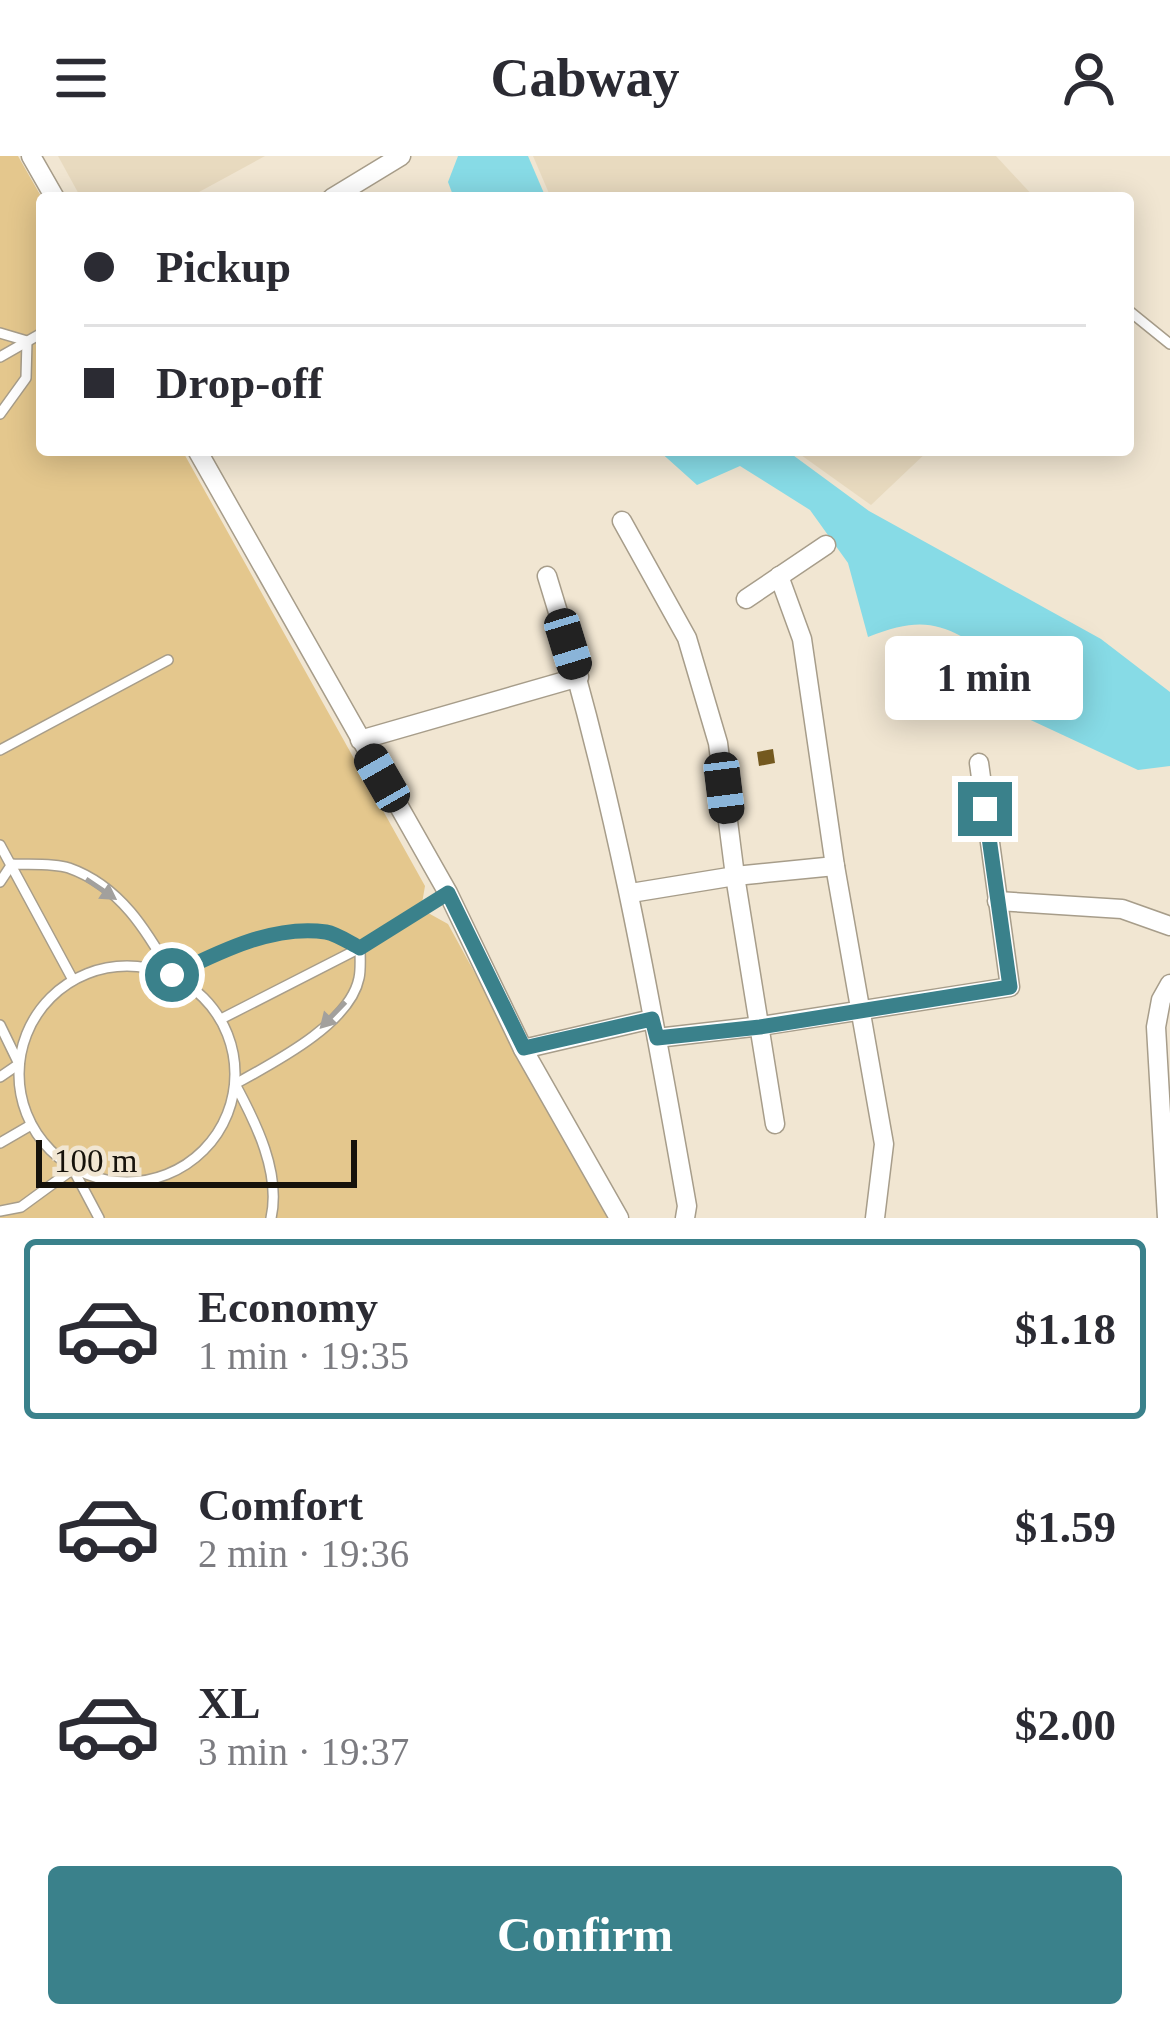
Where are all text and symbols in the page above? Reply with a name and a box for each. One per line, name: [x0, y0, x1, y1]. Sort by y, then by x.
icon: menu: [48, 45, 114, 111]
icon: person: [1056, 45, 1122, 111]
text: Cabway: [490, 48, 680, 108]
text: Pickup: [156, 242, 291, 292]
text: Drop-off: [156, 358, 323, 408]
car: [540, 604, 596, 684]
callout: 1 min: [886, 635, 1084, 719]
text: 1 min: [937, 656, 1031, 699]
car: [348, 738, 416, 818]
car: [702, 750, 746, 826]
route end: [958, 782, 1012, 836]
one-way arrow: [84, 877, 117, 899]
route start: [145, 948, 199, 1002]
one-way arrow: [320, 1000, 348, 1029]
scale bar: [36, 1134, 357, 1187]
text: 100 m: [54, 1143, 137, 1179]
icon: car: [54, 1275, 162, 1383]
text: Economy: [198, 1282, 378, 1332]
text: $1.18: [1015, 1304, 1116, 1354]
text: 1 min · 19:35: [198, 1334, 409, 1377]
icon: car: [54, 1473, 162, 1581]
text: Comfort: [198, 1480, 363, 1530]
text: $1.59: [1015, 1502, 1116, 1552]
text: 2 min · 19:36: [198, 1532, 409, 1575]
icon: car: [54, 1671, 162, 1779]
text: XL: [198, 1678, 261, 1728]
text: $2.00: [1015, 1700, 1116, 1750]
text: 3 min · 19:37: [198, 1730, 409, 1773]
button: Confirm: [48, 1866, 1122, 2004]

